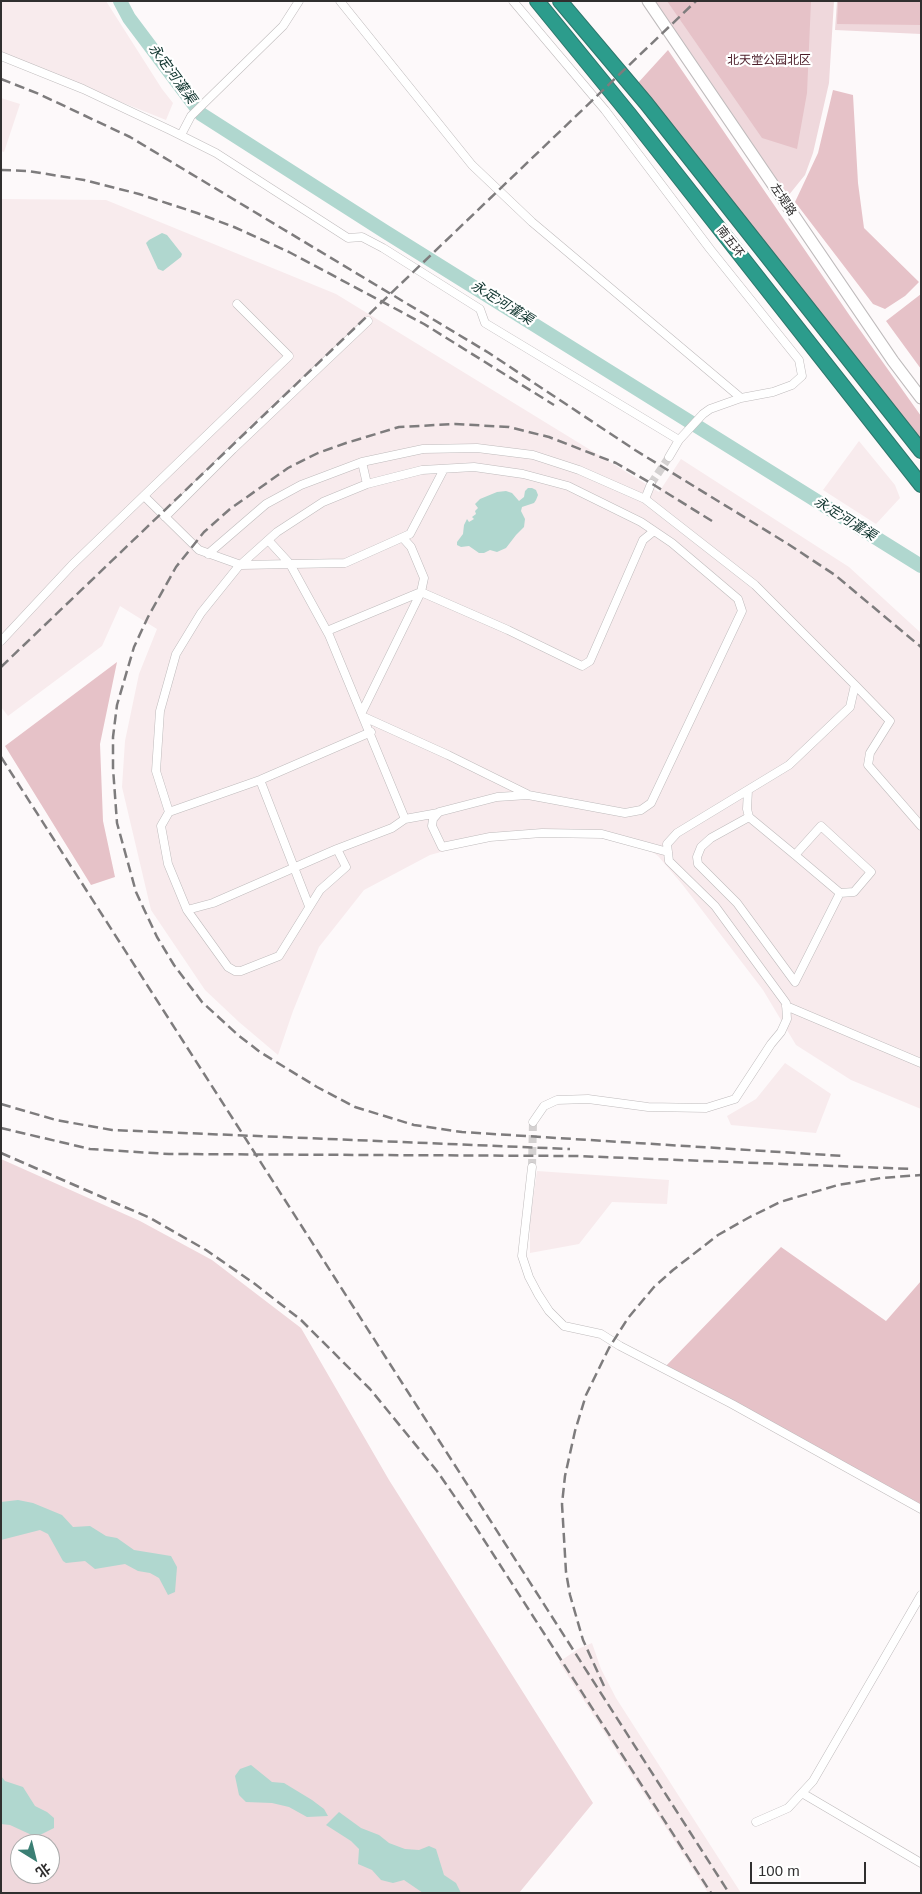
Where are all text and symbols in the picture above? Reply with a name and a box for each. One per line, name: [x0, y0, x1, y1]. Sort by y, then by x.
water label: 永定河灌渠: [145, 41, 199, 107]
park label: 北天堂公园北区: [727, 54, 811, 68]
street label: 左堤路: [767, 181, 799, 219]
street label: 南五环: [713, 223, 747, 261]
water label: 永定河灌渠: [468, 277, 536, 329]
water label: 永定河灌渠: [811, 493, 879, 545]
north arrow: [10, 1834, 60, 1884]
scale bar: [752, 1852, 868, 1884]
text: 北: [33, 1860, 54, 1881]
text: 100 m: [758, 1862, 800, 1879]

